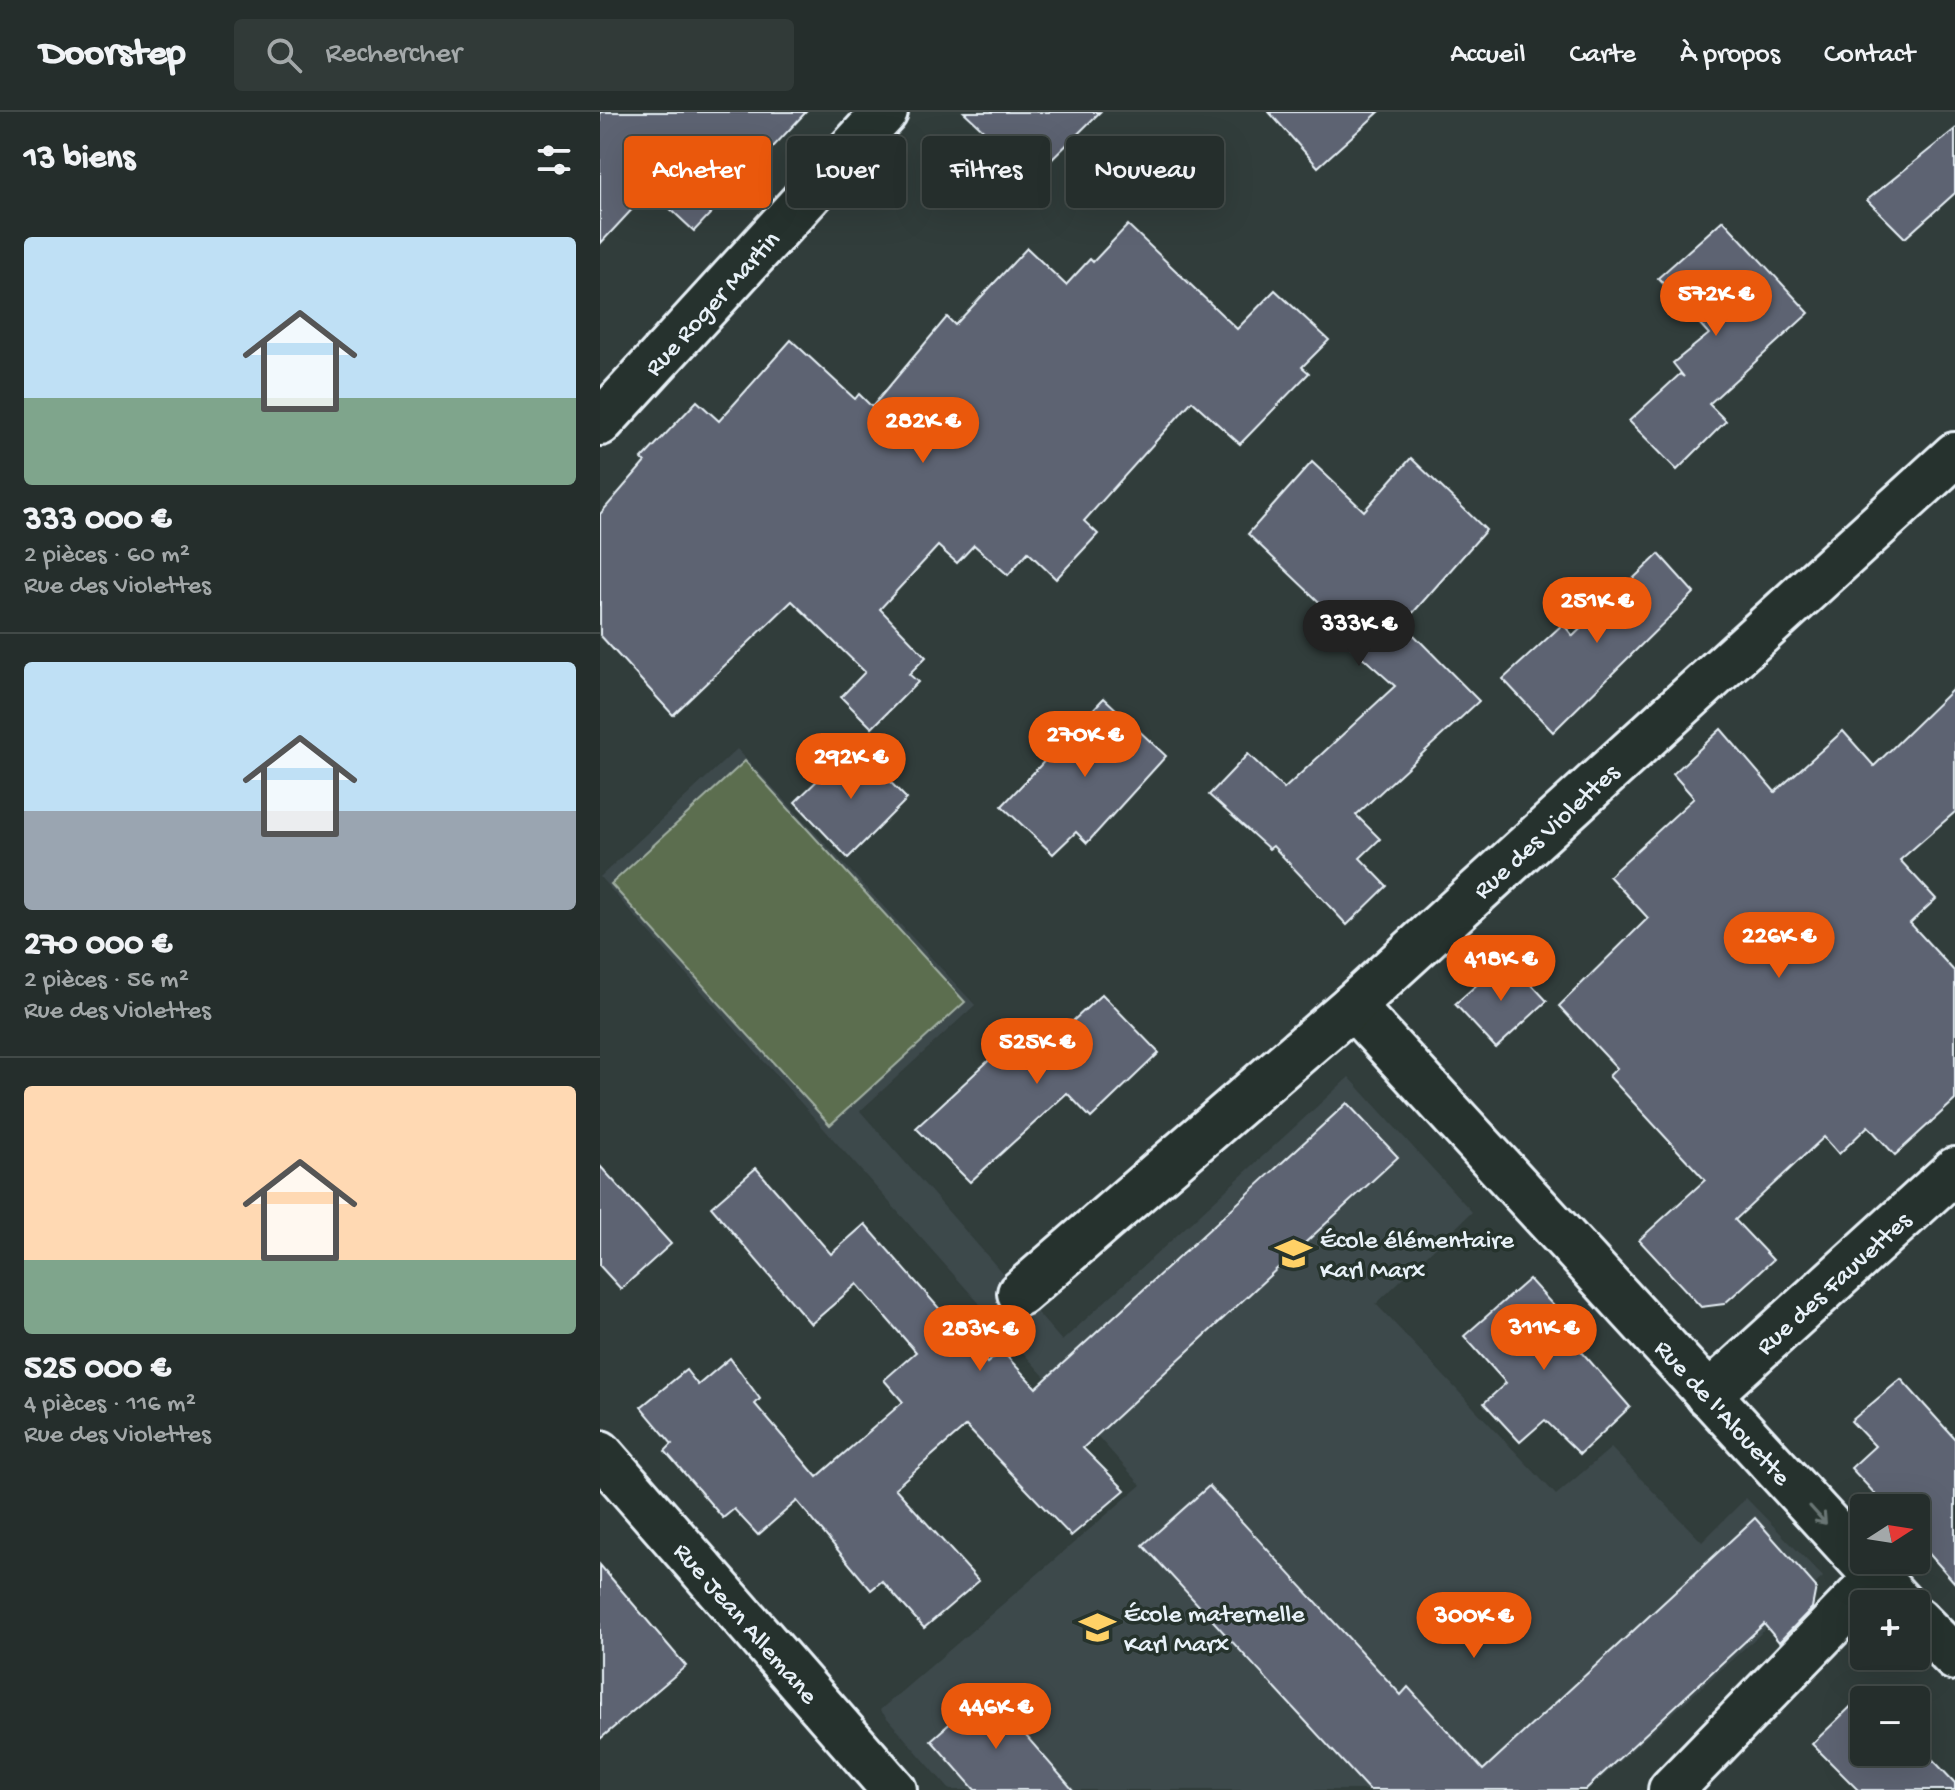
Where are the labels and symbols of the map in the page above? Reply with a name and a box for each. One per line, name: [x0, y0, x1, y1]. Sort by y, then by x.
street label: Rue Roger Martin: [640, 225, 789, 384]
pin: 572K €: [1651, 270, 1781, 338]
pin: 282K €: [858, 397, 988, 465]
pin: 251K €: [1532, 577, 1662, 645]
pin: 333K €: [1294, 600, 1424, 668]
pin: 270K €: [1020, 711, 1150, 779]
pin: 292K €: [786, 733, 916, 801]
street label: Rue des Violettes: [1468, 758, 1628, 908]
pin: 226K €: [1714, 912, 1844, 980]
pin: 418K €: [1436, 935, 1566, 1003]
pin: 525K €: [972, 1018, 1102, 1086]
street label: Rue des Fauvettes: [1751, 1206, 1920, 1364]
place label: École élémentaire Karl Marx: [1320, 1227, 1515, 1288]
school or university icon: École élémentaire Karl Marx: [1275, 1234, 1313, 1272]
pin: 311K €: [1479, 1304, 1609, 1372]
pin: 283K €: [915, 1305, 1045, 1373]
street label: Rue de l'Alouette: [1646, 1335, 1796, 1494]
north arrow: [1850, 1494, 1930, 1574]
one-way arrow: [1808, 1505, 1827, 1525]
street label: Rue Jean Allemane: [665, 1538, 823, 1712]
pin: 300K €: [1409, 1592, 1539, 1660]
place label: École maternelle Karl Marx: [1124, 1601, 1305, 1662]
school or university icon: École maternelle Karl Marx: [1079, 1608, 1117, 1646]
pin: 446K €: [931, 1683, 1061, 1751]

